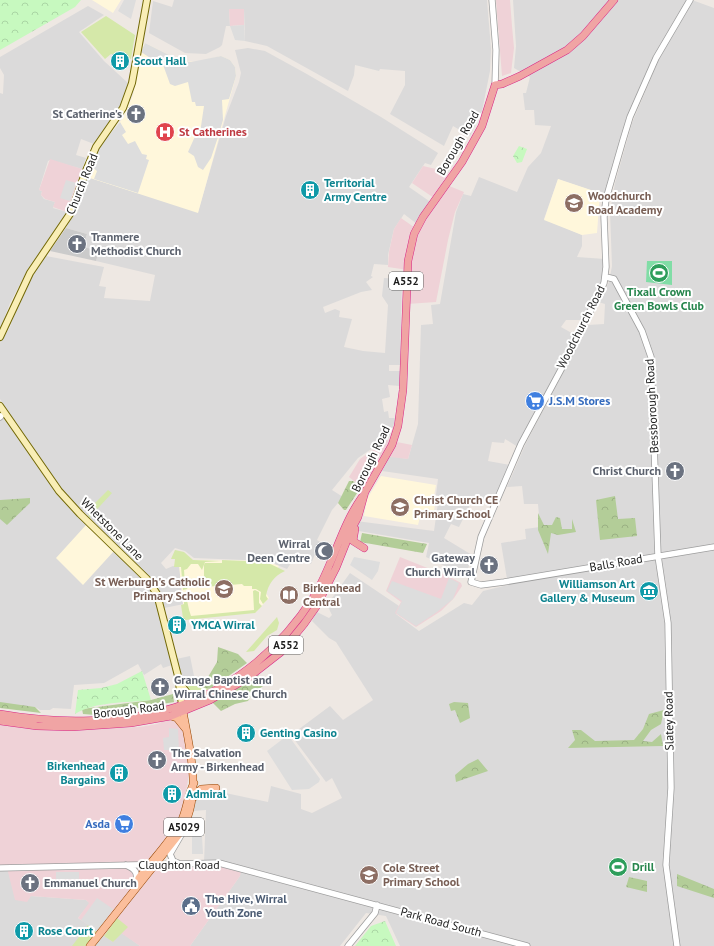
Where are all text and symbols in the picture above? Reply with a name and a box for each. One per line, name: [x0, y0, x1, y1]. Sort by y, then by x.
building icon: Scout Hall: [109, 50, 131, 72]
place label: Scout Hall: [134, 53, 187, 68]
church icon: St Catherine's: [125, 103, 147, 125]
place label: St Catherine's: [53, 106, 122, 121]
street label: Borough Road: [433, 108, 482, 178]
hospital icon: St Catherines: [154, 121, 176, 143]
place label: St Catherines: [179, 124, 247, 139]
street label: Church Road: [62, 151, 101, 217]
place label: Territorial Army Centre: [324, 175, 387, 204]
building icon: Territorial Army Centre: [299, 179, 321, 201]
place label: Woodchurch Road Academy: [588, 188, 662, 217]
school or university icon: Woodchurch Road Academy: [563, 192, 585, 214]
place label: Tranmere Methodist Church: [91, 229, 181, 258]
church icon: Tranmere Methodist Church: [66, 233, 88, 255]
sports icon: Tixall Crown Green Bowls Club: [648, 262, 670, 284]
road number: A552: [389, 272, 423, 290]
street label: Woodchurch Road: [553, 282, 608, 371]
place label: Tixall Crown Green Bowls Club: [614, 284, 705, 313]
street label: Bessborough Road: [642, 358, 661, 454]
supermarket icon: J.S.M Stores: [524, 390, 546, 412]
place label: J.S.M Stores: [548, 393, 610, 408]
street label: Borough Road: [348, 423, 393, 494]
church icon: Christ Church: [664, 460, 686, 482]
place label: Christ Church: [593, 463, 661, 478]
place label: Christ Church CE Primary School: [414, 492, 498, 521]
street label: Whetstone Lane: [78, 494, 147, 563]
school or university icon: Christ Church CE Primary School: [389, 496, 411, 518]
place label: Wirral Deen Centre: [247, 536, 310, 565]
mosque icon: Wirral Deen Centre: [313, 540, 335, 562]
place label: Gateway Church Wirral: [405, 550, 475, 579]
street label: Balls Road: [588, 550, 644, 575]
church icon: Gateway Church Wirral: [478, 554, 500, 576]
place label: St Werburgh's Catholic Primary School: [95, 574, 210, 603]
place label: Williamson Art Gallery & Museum: [540, 576, 636, 605]
school or university icon: St Werburgh's Catholic Primary School: [213, 578, 235, 600]
place label: Birkenhead Central: [303, 580, 361, 609]
museum icon: Williamson Art Gallery & Museum: [638, 580, 660, 602]
library icon: Birkenhead Central: [278, 584, 300, 606]
building icon: YMCA Wirral: [166, 614, 188, 636]
place label: YMCA Wirral: [190, 617, 255, 632]
road number: A552: [269, 636, 303, 654]
place label: Grange Baptist and Wirral Chinese Church: [174, 672, 287, 701]
church icon: Grange Baptist and Wirral Chinese Church: [149, 676, 171, 698]
street label: Slatey Road: [660, 691, 677, 751]
street label: Borough Road: [92, 698, 166, 721]
building icon: Genting Casino: [235, 722, 257, 744]
place label: Genting Casino: [260, 725, 338, 740]
place label: The Salvation Army - Birkenhead: [171, 745, 264, 774]
church icon: The Salvation Army - Birkenhead: [146, 749, 168, 771]
place label: Birkenhead Bargains: [47, 758, 105, 787]
building icon: Birkenhead Bargains: [108, 762, 130, 784]
building icon: Admiral: [161, 783, 183, 805]
place label: Admiral: [186, 786, 227, 801]
supermarket icon: Asda: [113, 813, 135, 835]
place label: Asda: [85, 816, 110, 831]
road number: A5029: [164, 818, 204, 836]
sports icon: Drill: [607, 856, 629, 878]
street label: Claughton Road: [138, 857, 220, 872]
place label: Drill: [632, 859, 655, 874]
place label: Cole Street Primary School: [383, 860, 460, 889]
school or university icon: Cole Street Primary School: [358, 864, 380, 886]
church icon: Emmanuel Church: [19, 872, 41, 894]
place label: Emmanuel Church: [44, 875, 137, 890]
place label: The Hive, Wirral Youth Zone: [204, 891, 287, 920]
public building icon: The Hive, Wirral Youth Zone: [180, 895, 202, 917]
street label: Park Road South: [399, 903, 483, 940]
building icon: Rose Court: [13, 920, 35, 942]
place label: Rose Court: [38, 923, 94, 938]

